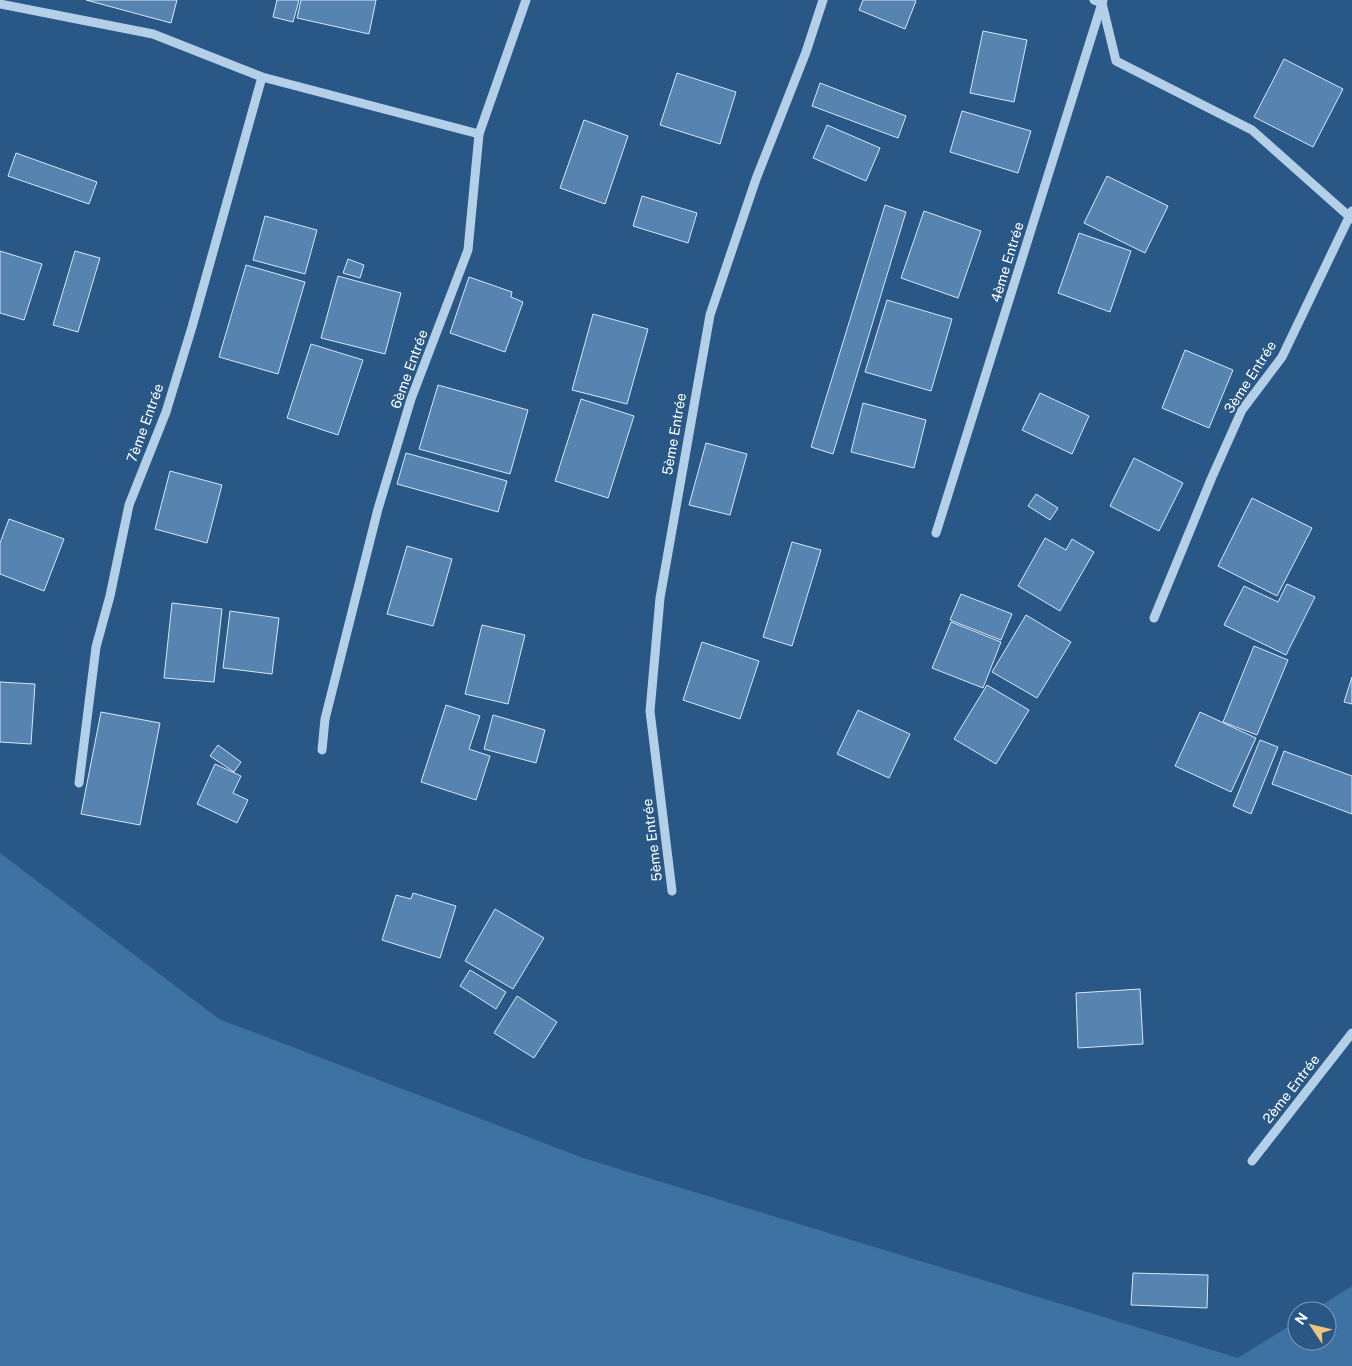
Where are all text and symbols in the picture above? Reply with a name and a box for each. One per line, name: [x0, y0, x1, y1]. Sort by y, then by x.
street label: 4ème Entrée: [987, 220, 1027, 304]
street label: 6ème Entrée: [387, 327, 431, 411]
street label: 3ème Entrée: [1221, 338, 1279, 416]
street label: 7ème Entrée: [123, 381, 167, 465]
street label: 5ème Entrée: [659, 392, 689, 476]
street label: 5ème Entrée: [639, 798, 665, 882]
street label: 2ème Entrée: [1259, 1051, 1323, 1126]
north arrow: [1287, 1301, 1337, 1351]
text: N: [1292, 1309, 1311, 1328]

